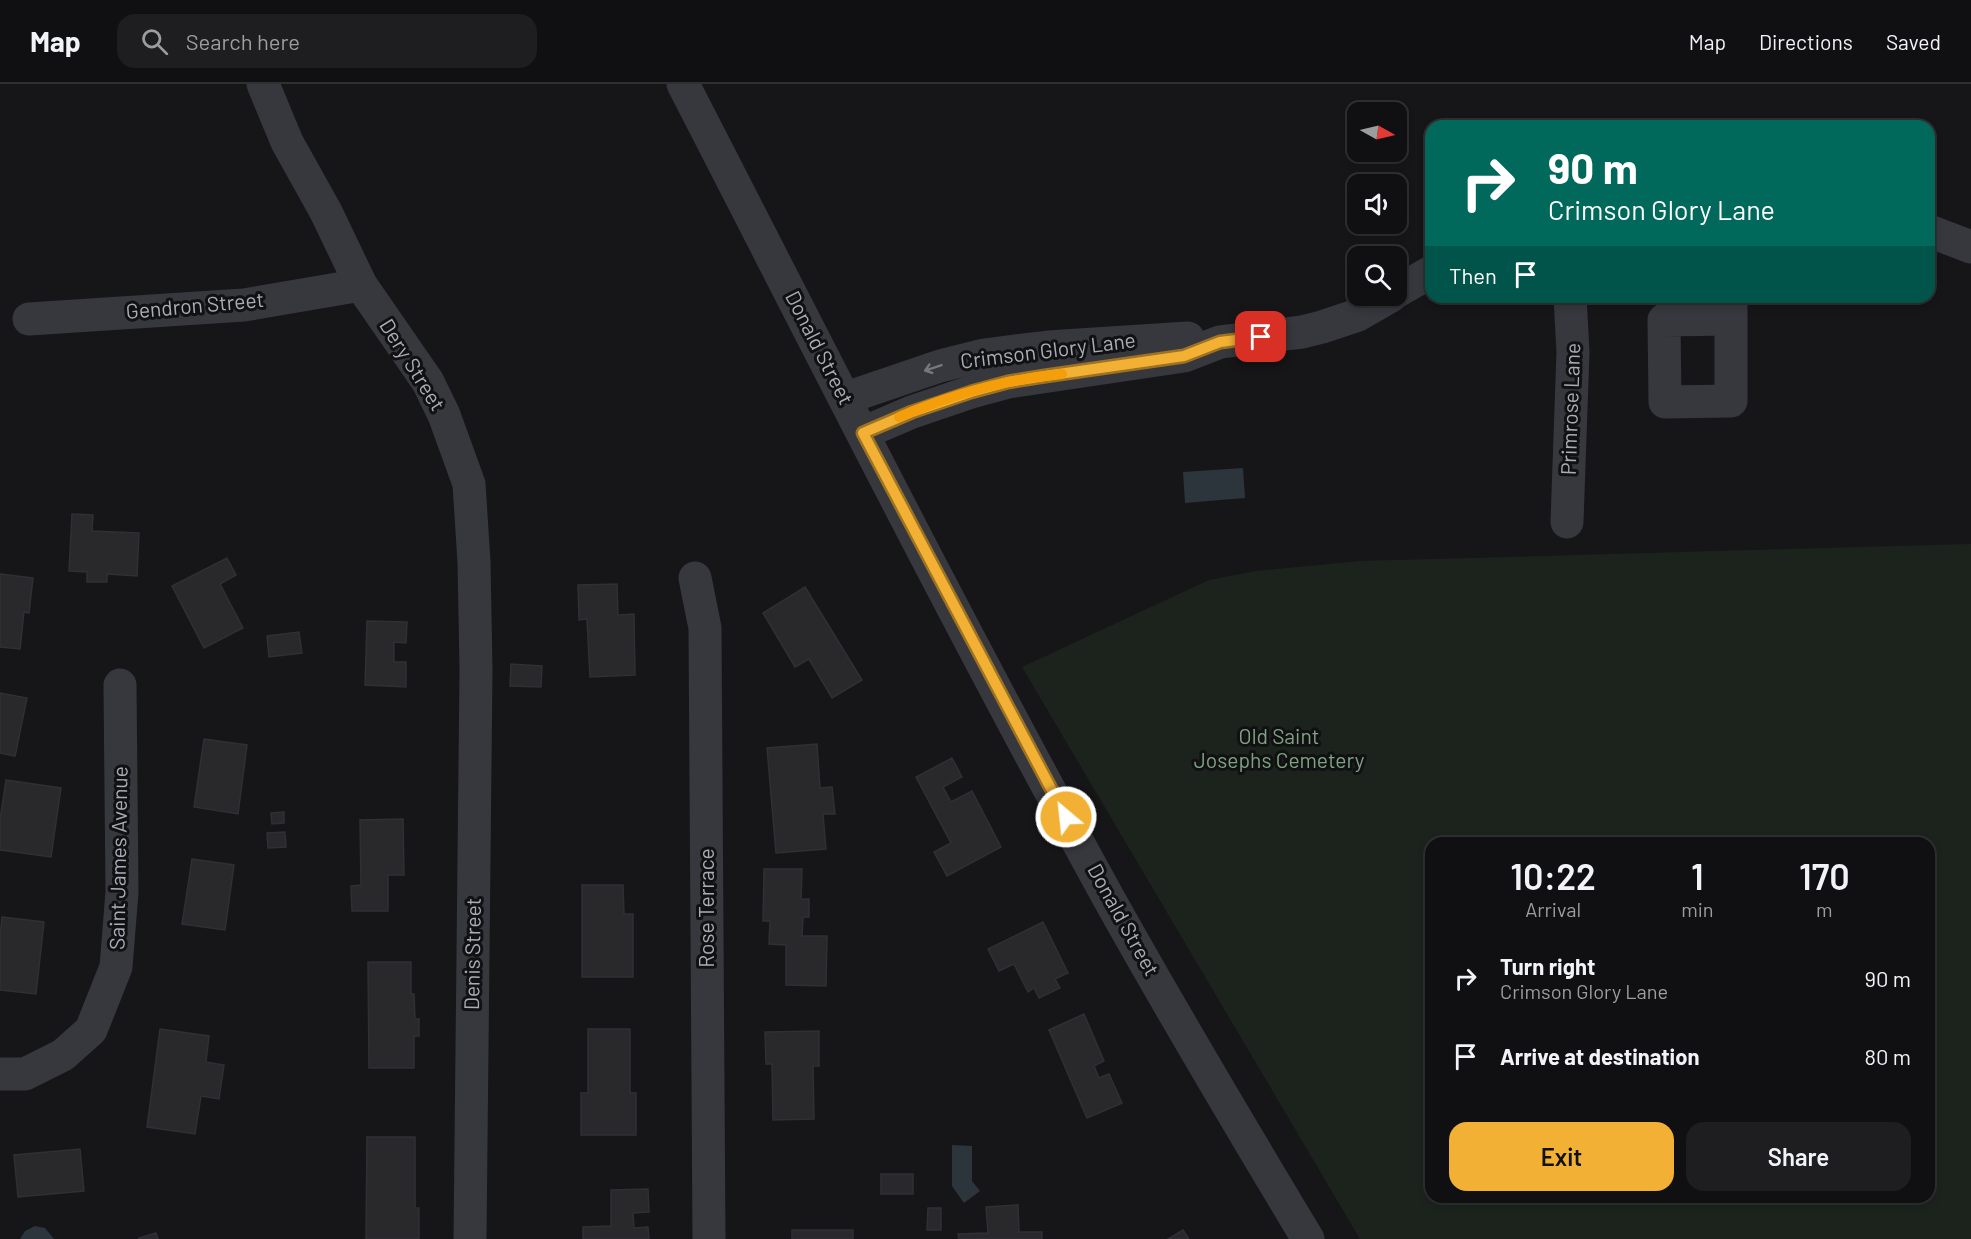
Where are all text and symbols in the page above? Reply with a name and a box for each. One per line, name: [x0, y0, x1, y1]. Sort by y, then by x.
search box: [117, 14, 537, 68]
text: Map: [30, 24, 81, 58]
icon: search: [138, 25, 171, 58]
text: Search here: [186, 28, 300, 54]
text: Map: [1689, 29, 1726, 54]
text: Directions: [1759, 29, 1853, 54]
text: Saved: [1886, 29, 1941, 54]
north arrow: [1347, 102, 1407, 162]
map controls: [1347, 102, 1407, 306]
text: 90 m: [1548, 142, 1638, 192]
icon: right: [1449, 144, 1527, 222]
button: sound: [1347, 174, 1407, 234]
text: Crimson Glory Lane: [1548, 193, 1775, 225]
button: search: [1347, 246, 1407, 306]
icon: arrive: [1509, 258, 1542, 291]
text: Then: [1449, 262, 1497, 288]
street label: Gendron Street: [125, 286, 265, 323]
street label: Donald Street: [781, 286, 860, 408]
pin: [1235, 311, 1286, 362]
street label: Dery Street: [375, 314, 451, 415]
icon: arrive: [1244, 320, 1277, 353]
street label: Crimson Glory Lane: [959, 326, 1137, 373]
street label: Primrose Lane: [1555, 342, 1584, 475]
one-way arrow: [924, 363, 943, 374]
park label: Old Saint Josephs Cemetery: [1194, 723, 1365, 772]
street label: Saint James Avenue: [103, 766, 132, 950]
position arrow: [1034, 785, 1098, 849]
street label: Rose Terrace: [693, 848, 718, 968]
text: 10:22: [1510, 854, 1596, 897]
text: 1: [1691, 854, 1704, 897]
text: 170: [1799, 854, 1850, 897]
street label: Donald Street: [1083, 859, 1165, 980]
text: Arrival: [1525, 897, 1581, 921]
text: min: [1681, 897, 1714, 921]
text: m: [1816, 897, 1833, 921]
street label: Denis Street: [458, 898, 485, 1010]
text: Turn right: [1500, 953, 1595, 979]
icon: right: [1449, 962, 1482, 995]
text: 90 m: [1865, 965, 1911, 991]
text: Crimson Glory Lane: [1500, 979, 1668, 1003]
icon: arrive: [1449, 1040, 1482, 1073]
text: Arrive at destination: [1500, 1043, 1699, 1069]
text: 80 m: [1865, 1043, 1911, 1069]
button: Exit: [1449, 1122, 1674, 1191]
button: Share: [1686, 1122, 1911, 1191]

